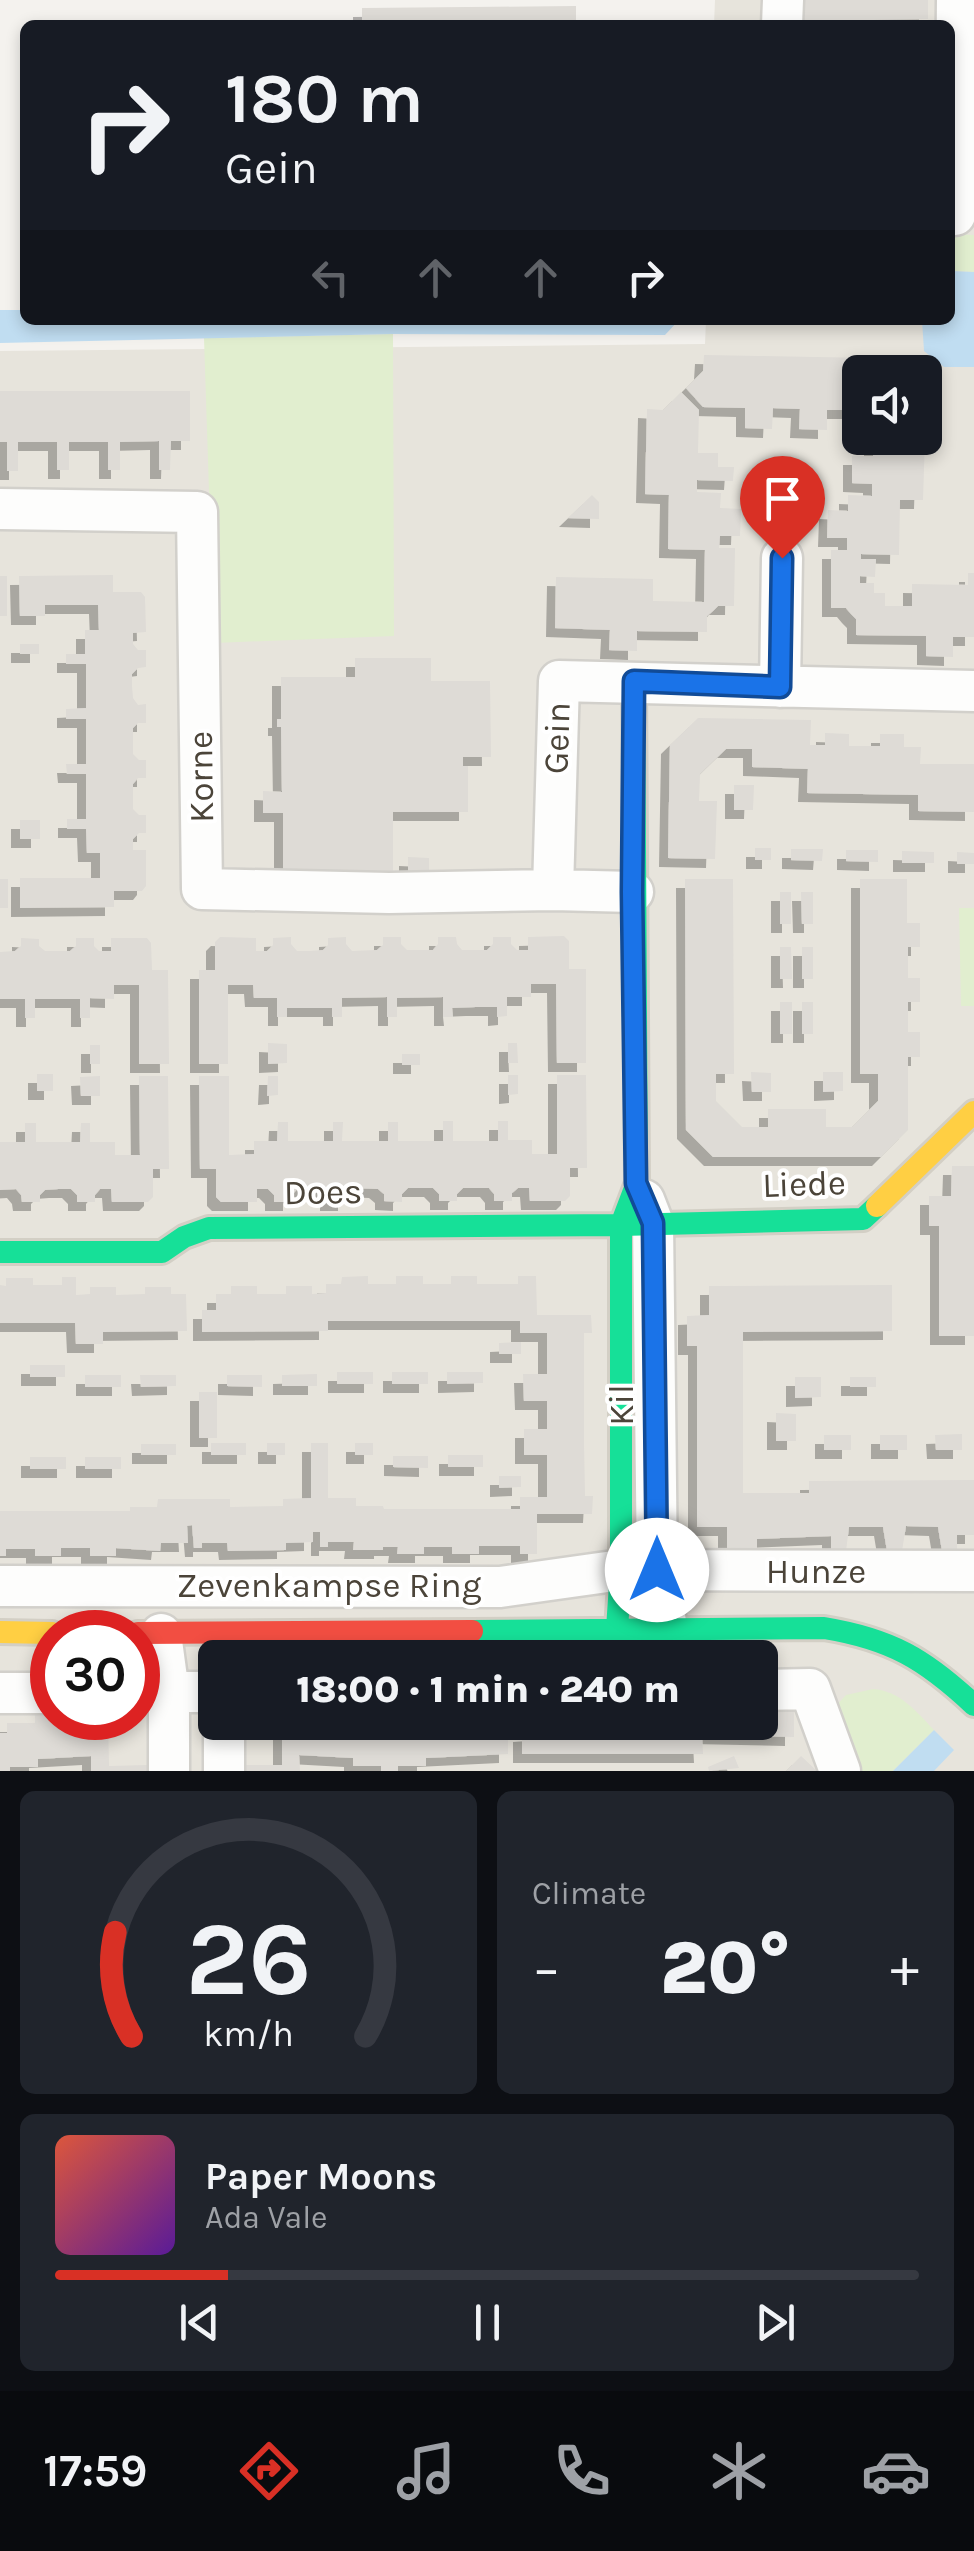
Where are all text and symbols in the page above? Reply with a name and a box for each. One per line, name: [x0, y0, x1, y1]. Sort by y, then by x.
text: 180 m: [225, 58, 424, 140]
icon: right: [60, 60, 190, 190]
text: Gein: [225, 142, 318, 194]
icon: left: [303, 250, 358, 305]
icon: ahead: [408, 250, 463, 305]
icon: ahead: [513, 250, 568, 305]
icon: right: [618, 250, 673, 305]
map controls: [842, 355, 942, 455]
button: sound: [842, 355, 942, 455]
pin: [740, 456, 825, 559]
icon: arrive: [755, 471, 810, 526]
street label: Gein: [535, 701, 579, 775]
street label: Korne: [180, 731, 222, 823]
street label: Liede: [762, 1162, 846, 1206]
street label: Does: [283, 1171, 363, 1213]
street label: Kil: [601, 1384, 642, 1426]
position arrow: [605, 1518, 709, 1622]
street label: Hunze: [766, 1551, 866, 1592]
street label: Zevenkampse Ring: [177, 1565, 482, 1606]
speed limit sign: 30: [30, 1610, 160, 1740]
text: 18:00 · 1 min · 240 m: [296, 1667, 680, 1712]
text: Climate: [532, 1875, 646, 1912]
text: 26: [185, 1899, 312, 2020]
text: 20°: [660, 1924, 791, 2012]
text: −: [532, 1936, 561, 2000]
text: +: [890, 1936, 919, 2000]
text: km/h: [203, 2013, 294, 2055]
text: Paper Moons: [205, 2154, 437, 2199]
text: Ada Vale: [205, 2199, 328, 2236]
icon: previous: [172, 2295, 227, 2350]
icon: pause: [460, 2295, 515, 2350]
icon: next: [748, 2295, 803, 2350]
icon: directions: [234, 2436, 304, 2506]
icon: music: [391, 2436, 461, 2506]
icon: phone: [547, 2436, 617, 2506]
icon: climate: [704, 2436, 774, 2506]
icon: car: [861, 2436, 931, 2506]
text: 17:59: [43, 2445, 148, 2497]

